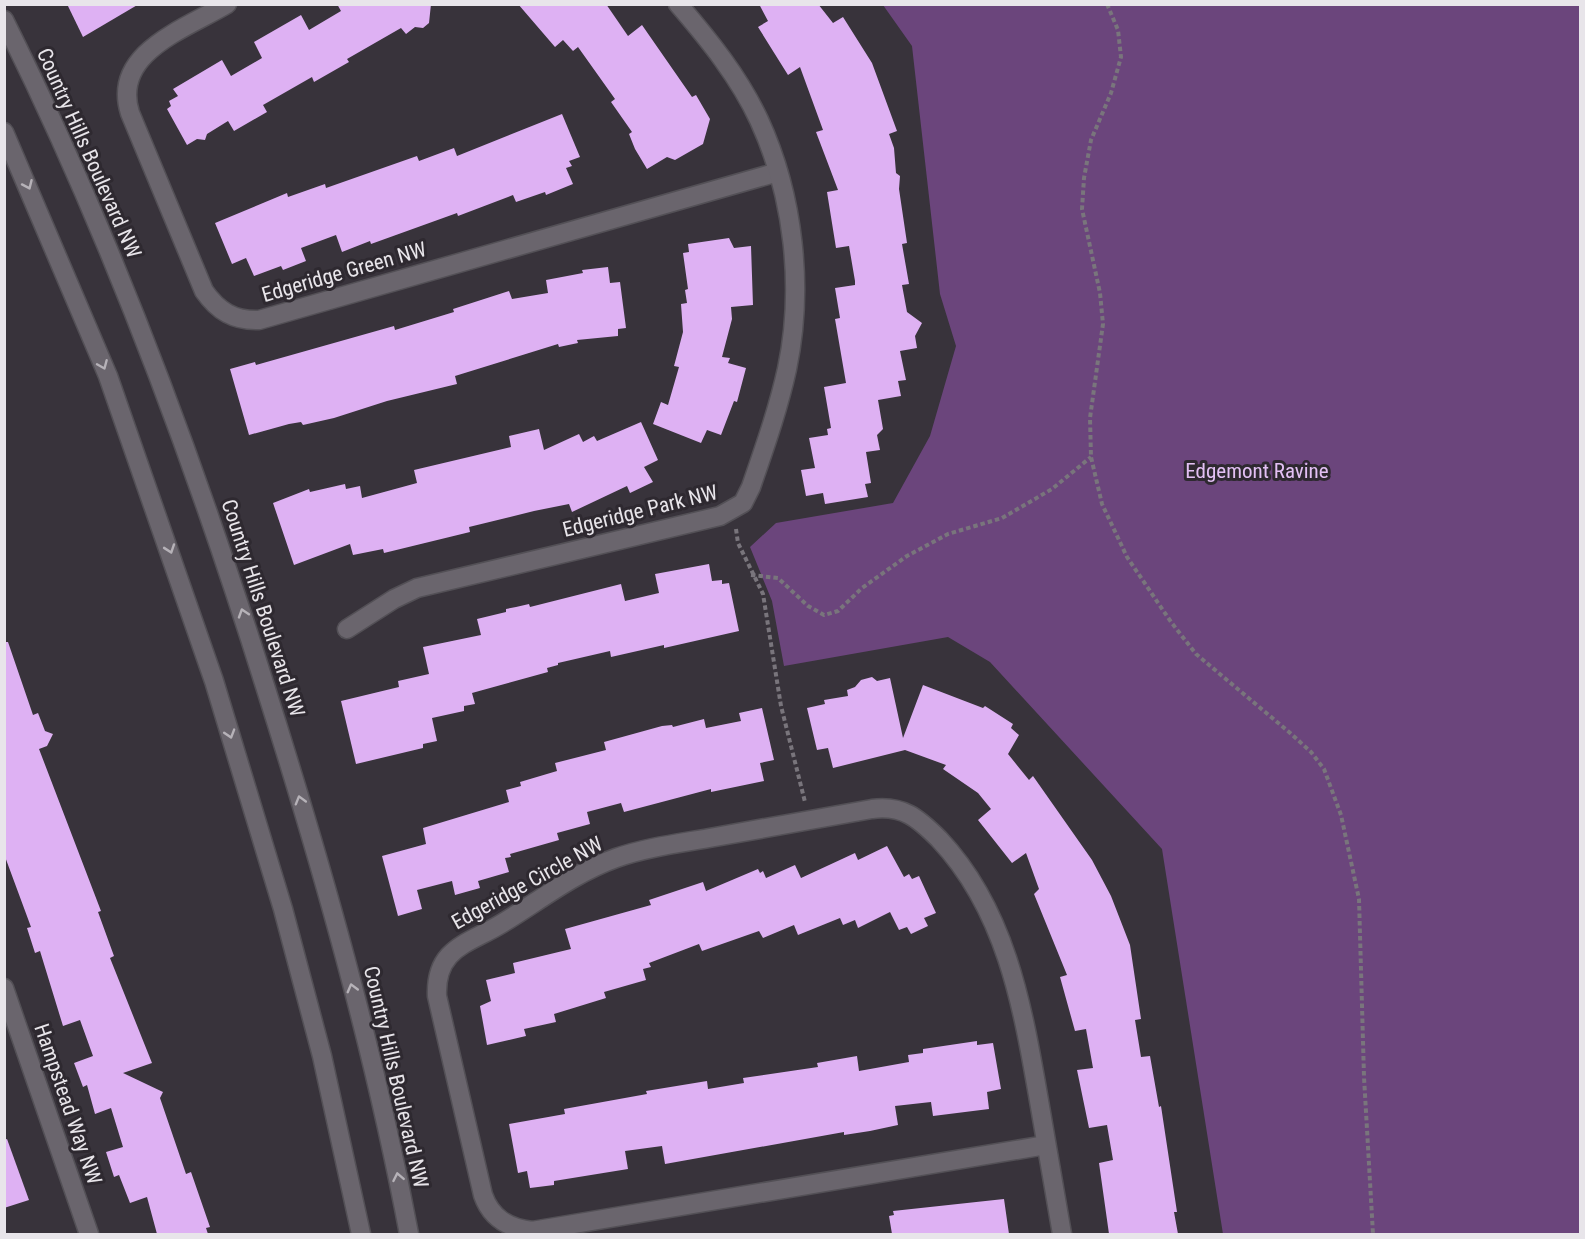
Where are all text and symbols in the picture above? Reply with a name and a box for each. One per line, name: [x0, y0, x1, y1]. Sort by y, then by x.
street label: Country Hills Boulevard NW: [32, 44, 146, 262]
one-way arrow: [21, 179, 33, 190]
street label: Edgeridge Green NW: [259, 237, 429, 307]
one-way arrow: [96, 359, 108, 370]
park label: Edgemont Ravine: [1185, 459, 1329, 483]
street label: Edgeridge Park NW: [560, 480, 720, 542]
street label: Country Hills Boulevard NW: [217, 496, 309, 720]
one-way arrow: [162, 543, 175, 554]
one-way arrow: [237, 608, 250, 619]
one-way arrow: [223, 728, 235, 739]
one-way arrow: [295, 795, 307, 806]
street label: Edgeridge Circle NW: [447, 832, 607, 934]
street label: Country Hills Boulevard NW: [359, 964, 433, 1190]
one-way arrow: [347, 983, 360, 993]
street label: Hampstead Way NW: [29, 1021, 107, 1187]
one-way arrow: [392, 1172, 405, 1182]

